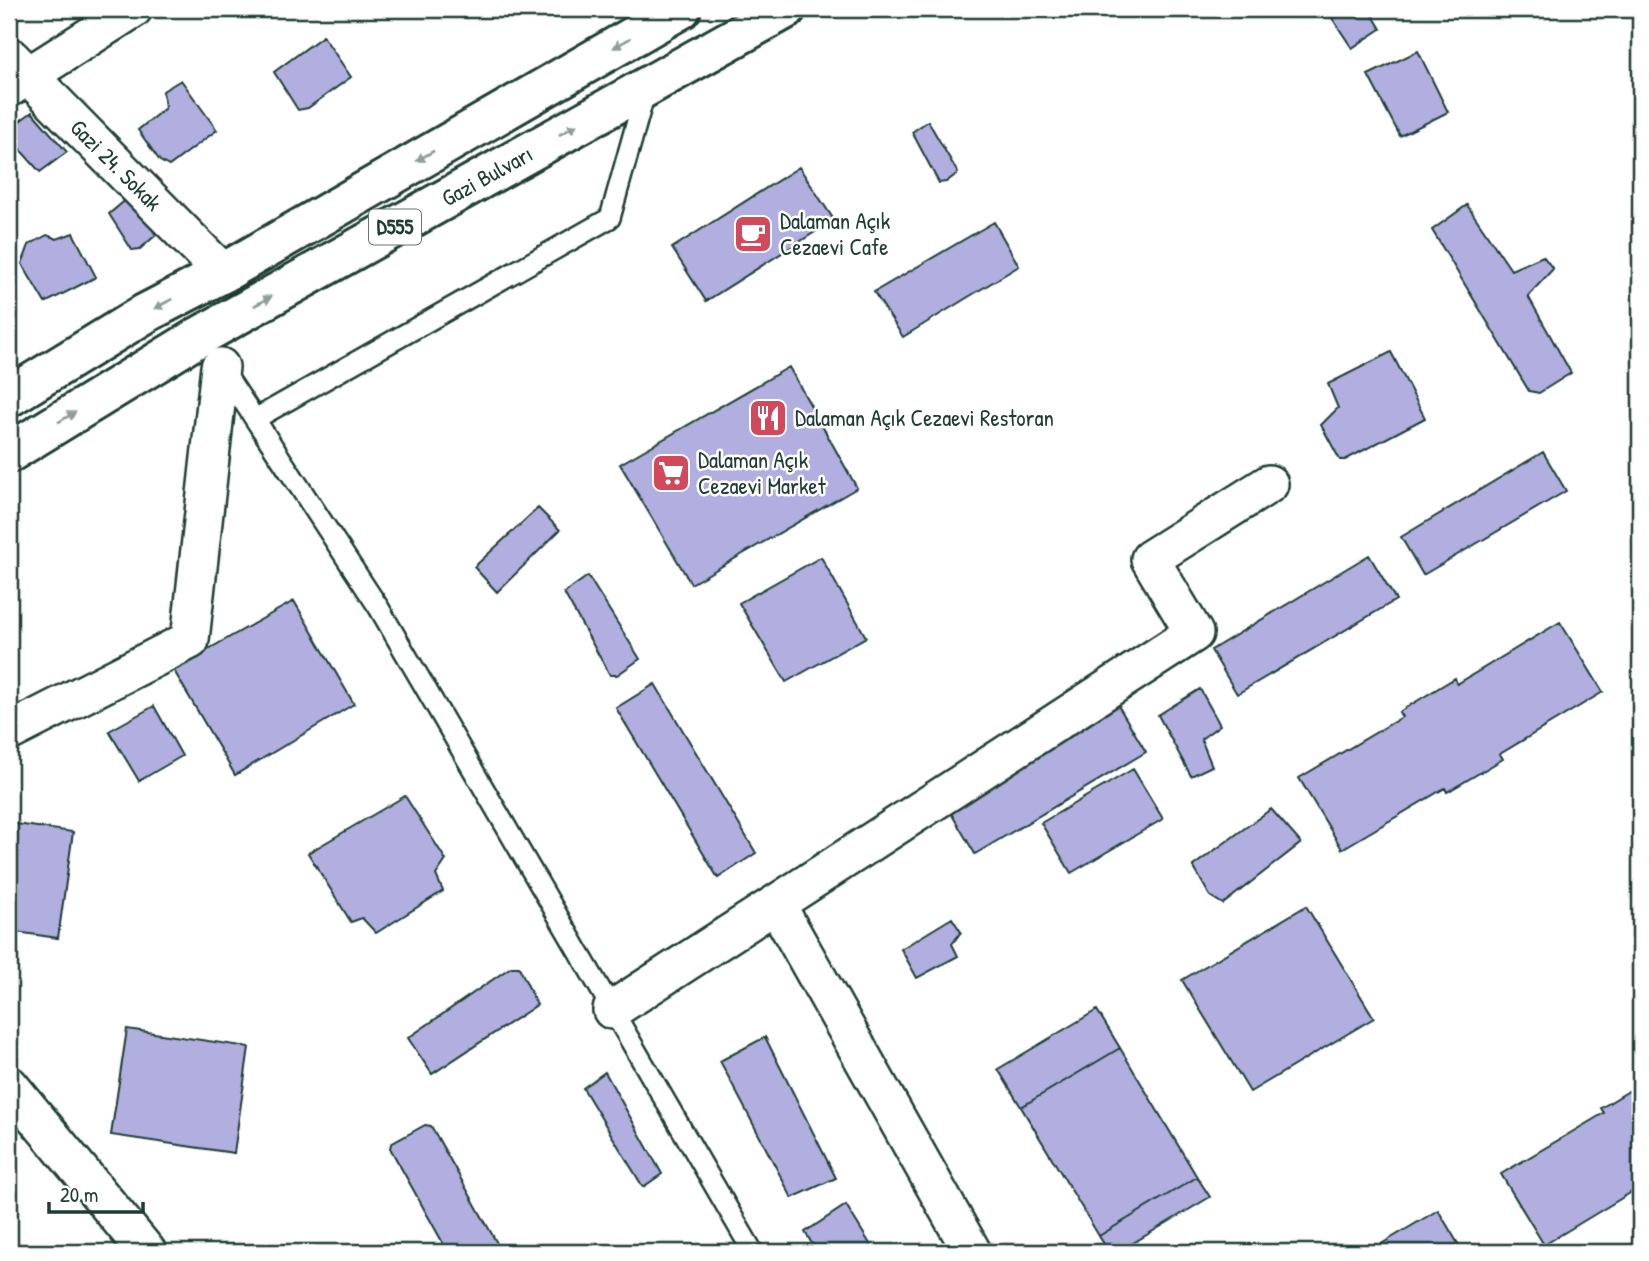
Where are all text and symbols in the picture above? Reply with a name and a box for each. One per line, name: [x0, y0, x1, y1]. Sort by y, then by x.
one-way arrow: [613, 37, 632, 49]
street label: Gazi 24. Sokak: [64, 112, 169, 218]
one-way arrow: [559, 124, 578, 136]
street label: Gazi Bulvarı: [436, 138, 538, 213]
one-way arrow: [415, 150, 435, 162]
place label: Dalaman Açık Cezaevi Cafe: [780, 205, 891, 262]
road number: D555: [369, 210, 421, 244]
cafe icon: Dalaman Açık Cezaevi Cafe: [732, 213, 774, 255]
one-way arrow: [253, 295, 273, 307]
one-way arrow: [153, 299, 173, 310]
restaurant icon: Dalaman Açık Cezaevi Restoran: [747, 397, 789, 439]
place label: Dalaman Açık Cezaevi Restoran: [795, 402, 1054, 433]
one-way arrow: [58, 411, 77, 423]
place label: Dalaman Açık Cezaevi Market: [698, 444, 827, 501]
supermarket icon: Dalaman Açık Cezaevi Market: [650, 452, 692, 494]
scale bar: [49, 1170, 144, 1214]
text: 20 m: [60, 1180, 98, 1209]

